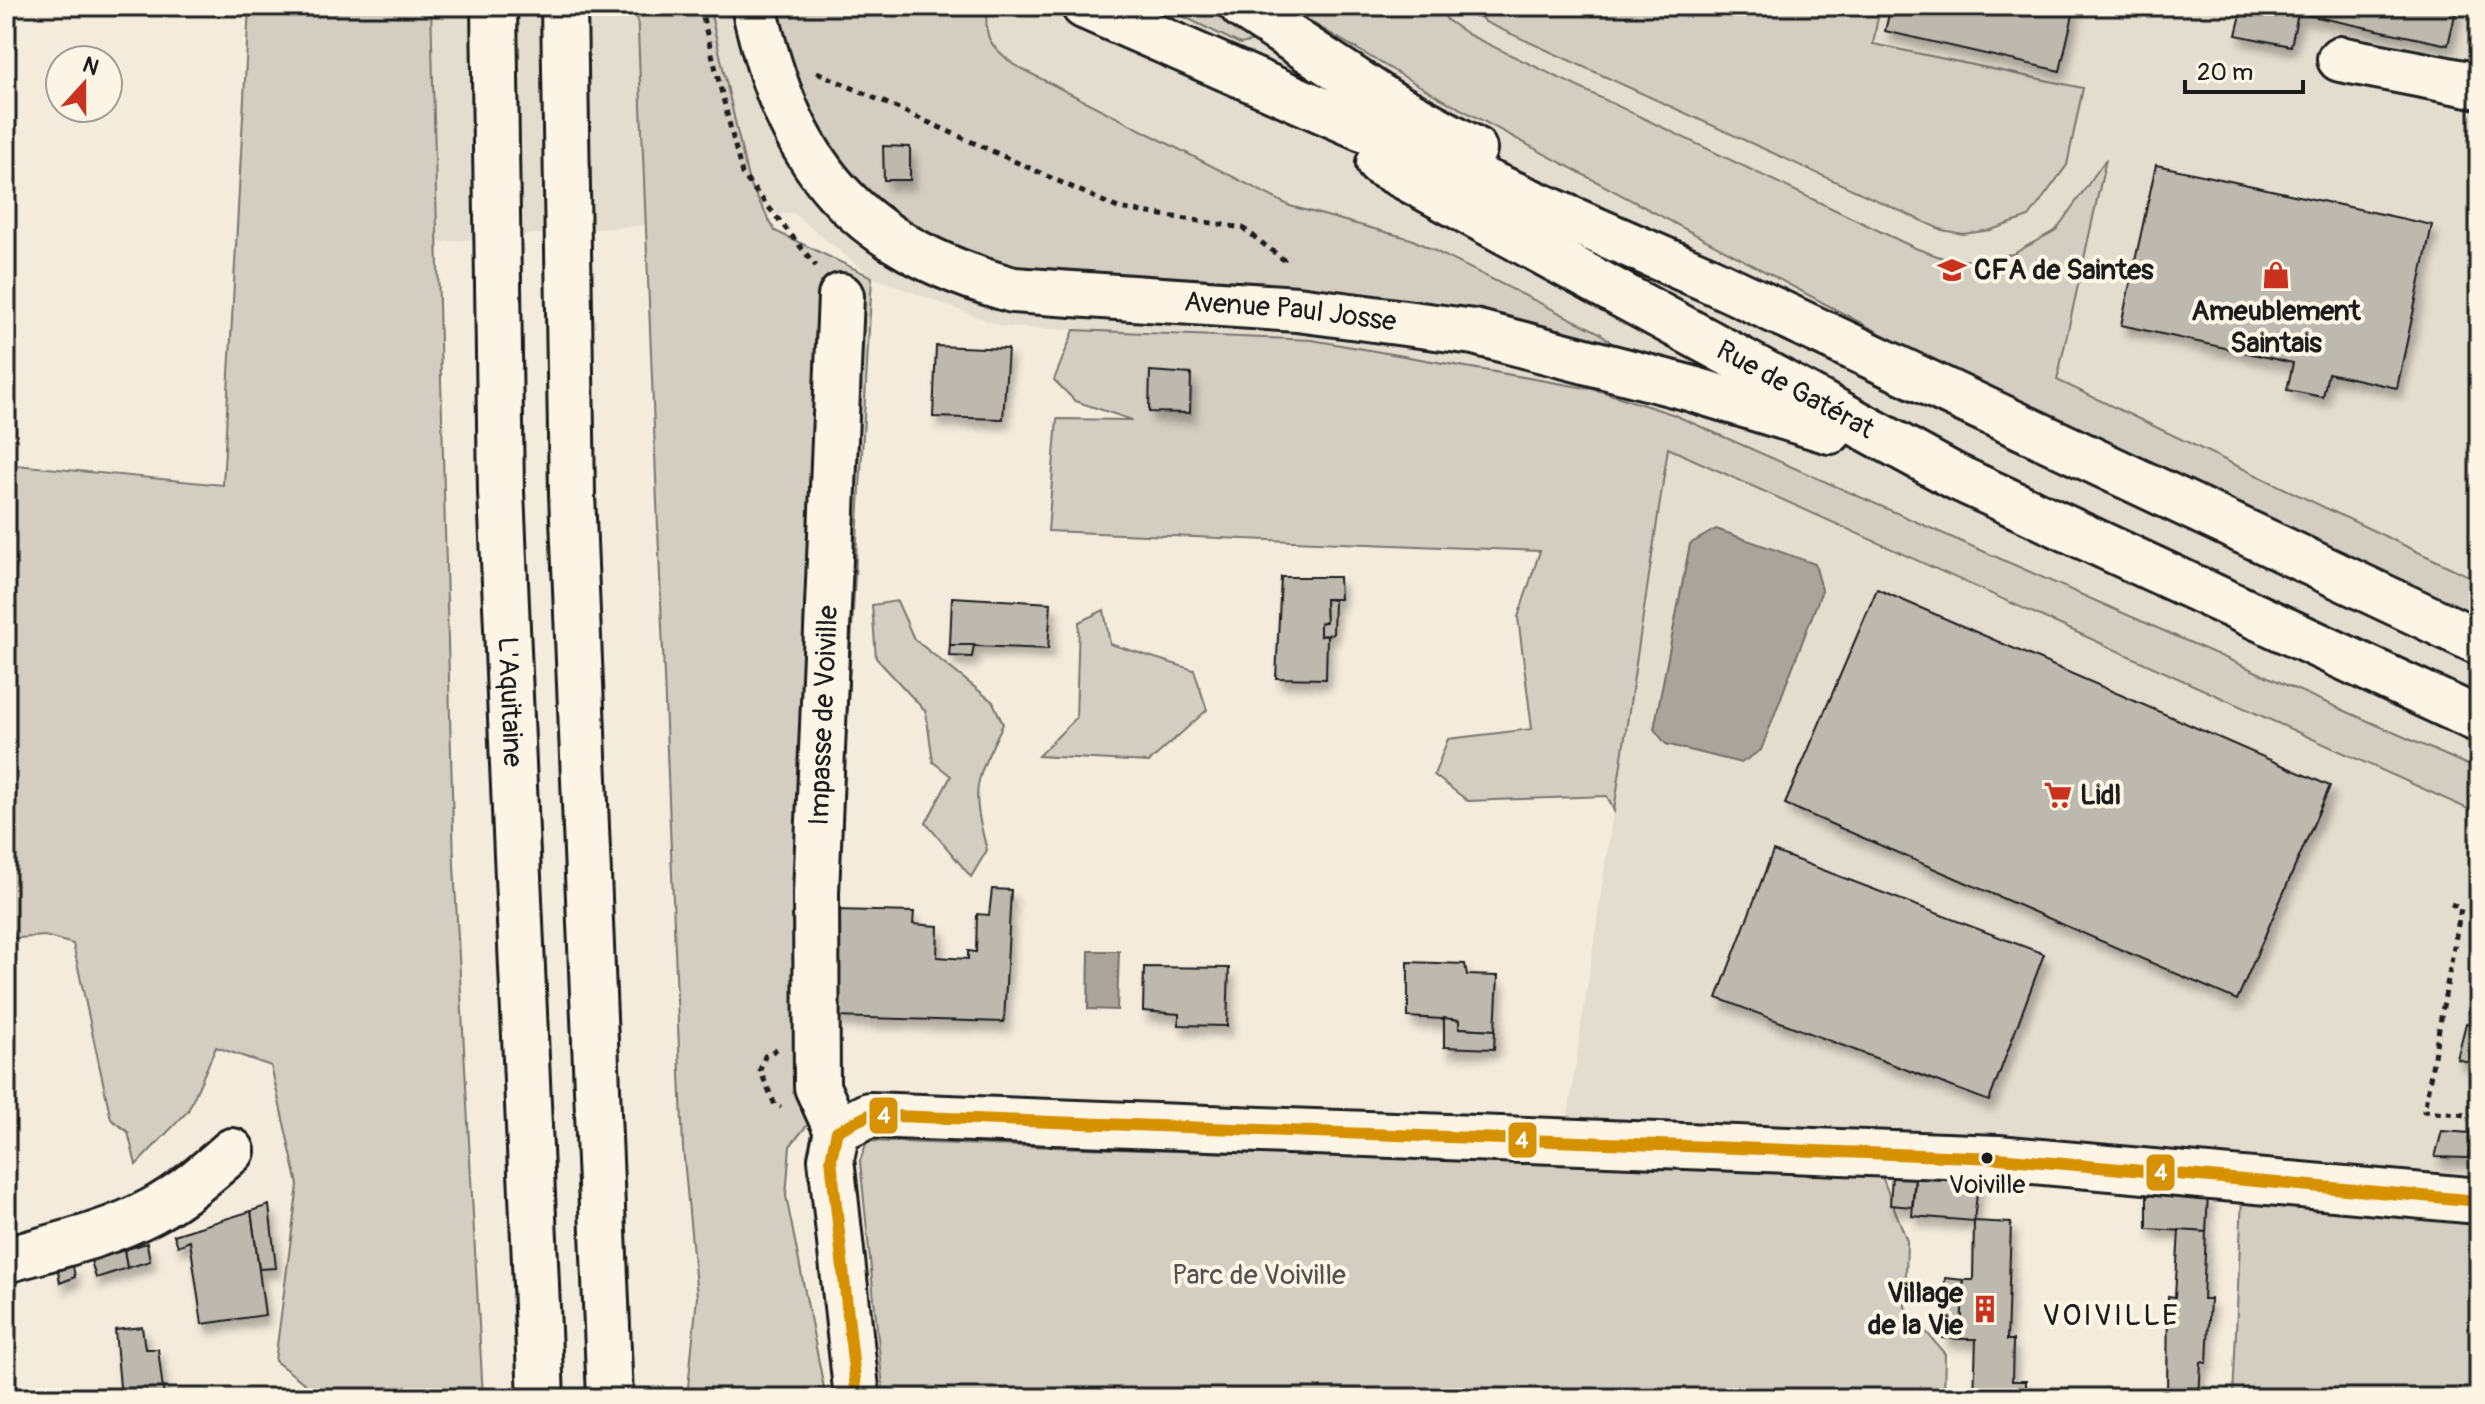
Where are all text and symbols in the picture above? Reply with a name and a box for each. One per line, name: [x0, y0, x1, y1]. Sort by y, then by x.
north arrow: [44, 44, 124, 124]
scale bar: [2185, 44, 2303, 94]
text: N: [79, 51, 103, 82]
text: 20 m: [2197, 58, 2253, 87]
place label: CFA de Saintes: [1974, 253, 2154, 288]
school or university icon: CFA de Saintes: [1937, 255, 1967, 285]
shop icon: Ameublement Saintais: [2261, 260, 2291, 290]
street label: Avenue Paul Josse: [1183, 284, 1399, 339]
place label: Ameublement Saintais: [2191, 294, 2361, 361]
street label: Rue de Gatérat: [1710, 332, 1881, 447]
street label: Impasse de Voiville: [801, 605, 846, 826]
street label: L'Aquitaine: [490, 636, 531, 768]
place label: Lidl: [2080, 778, 2121, 813]
supermarket icon: Lidl: [2043, 780, 2073, 810]
line badge: 4: [868, 1096, 899, 1135]
text: 4: [878, 1102, 891, 1130]
line badge: 4: [1507, 1121, 1538, 1159]
text: 4: [1516, 1127, 1529, 1155]
marker: Voiville: [1979, 1150, 1995, 1166]
line badge: 4: [2145, 1153, 2176, 1192]
text: 4: [2155, 1159, 2168, 1187]
place label: Voiville: [1949, 1169, 2025, 1201]
park label: Parc de Voiville: [1172, 1258, 1346, 1293]
place label: Village de la Vie: [1868, 1276, 1964, 1343]
building icon: Village de la Vie: [1970, 1294, 2000, 1324]
district label: VOIVILLE: [2042, 1297, 2180, 1334]

